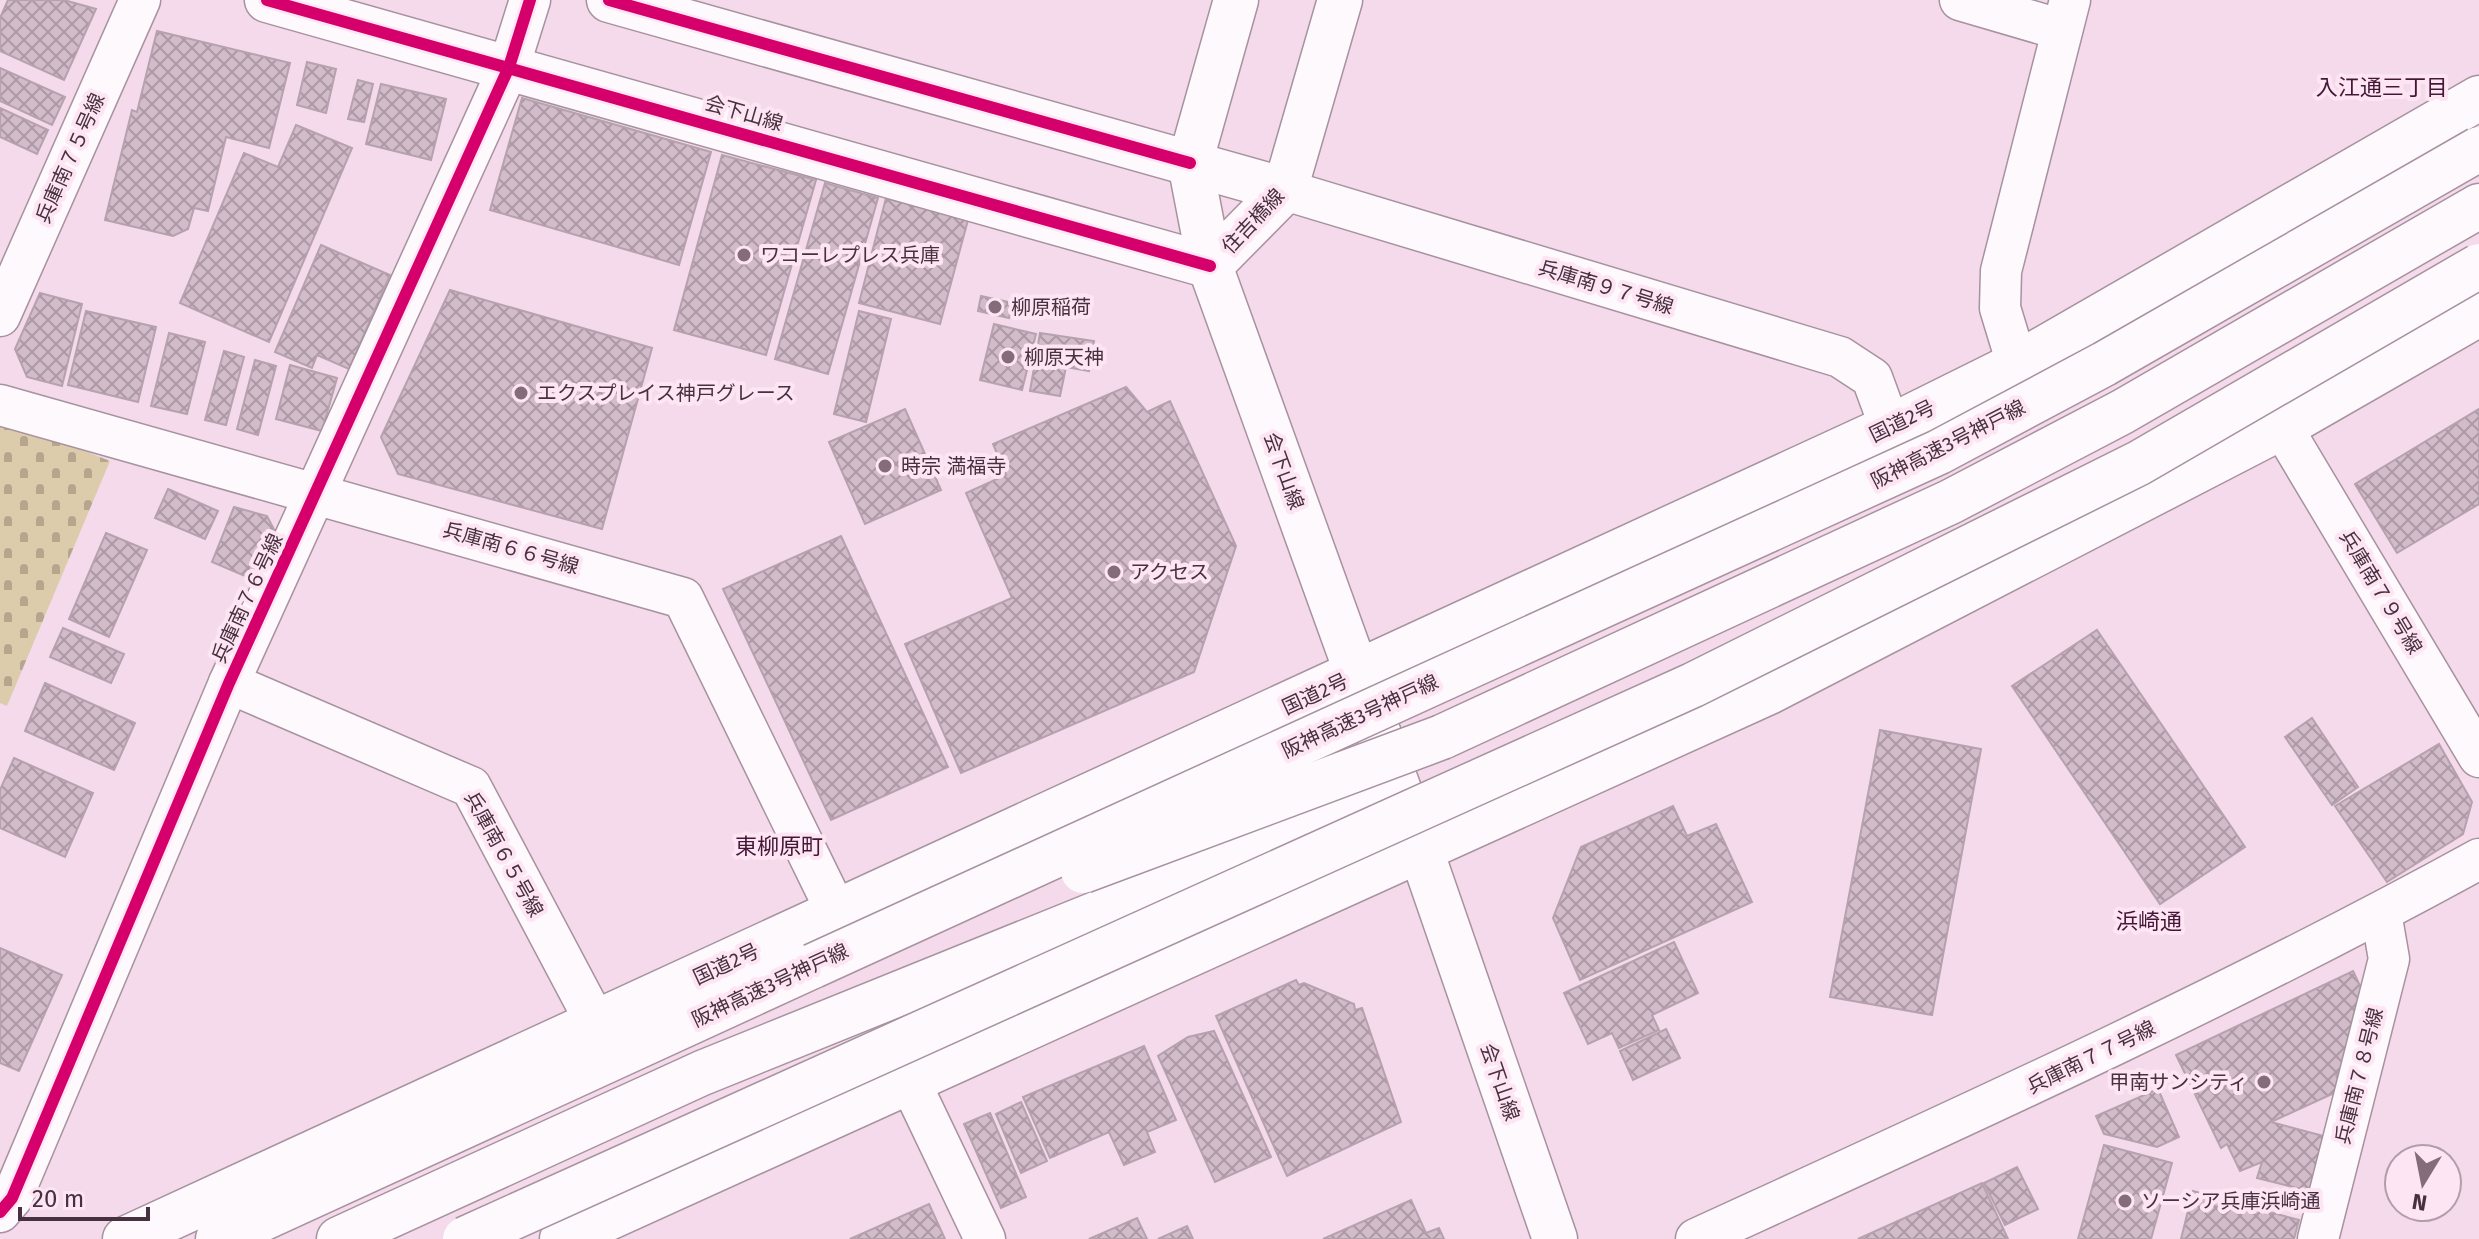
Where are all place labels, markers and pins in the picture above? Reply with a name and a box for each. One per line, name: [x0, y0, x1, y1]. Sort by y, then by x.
place label: ワコーレプレス兵庫: [760, 243, 940, 267]
marker: ワコーレプレス兵庫: [735, 246, 753, 264]
place label: 柳原稲荷: [1011, 295, 1091, 319]
marker: 柳原稲荷: [986, 298, 1004, 316]
place label: 柳原天神: [1024, 345, 1104, 369]
marker: 柳原天神: [999, 348, 1017, 366]
place label: エクスプレイス神戸グレース: [537, 381, 795, 405]
marker: エクスプレイス神戸グレース: [512, 384, 530, 402]
place label: 時宗 満福寺: [901, 454, 1006, 478]
marker: 時宗 満福寺: [876, 457, 894, 475]
place label: アクセス: [1130, 560, 1209, 584]
marker: アクセス: [1105, 563, 1123, 581]
place label: 甲南サンシティ: [2109, 1070, 2248, 1094]
marker: 甲南サンシティ: [2255, 1073, 2273, 1091]
place label: ソーシア兵庫浜崎通: [2141, 1189, 2321, 1213]
marker: ソーシア兵庫浜崎通: [2116, 1192, 2134, 1210]

